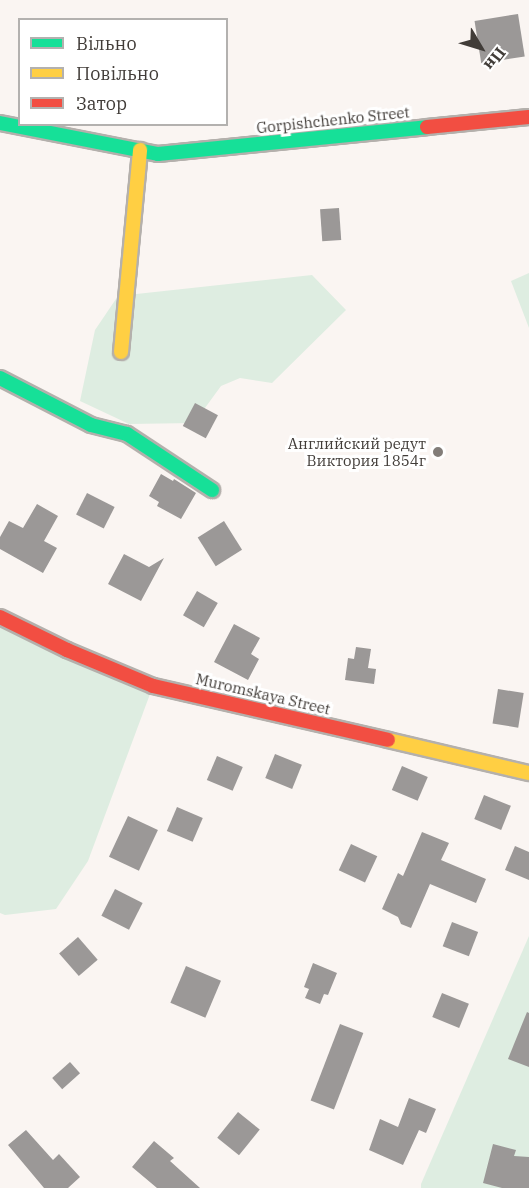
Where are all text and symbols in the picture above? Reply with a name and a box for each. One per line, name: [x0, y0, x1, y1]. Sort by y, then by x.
legend: [18, 18, 228, 126]
north arrow: [451, 18, 511, 78]
text: Вільно: [76, 32, 137, 55]
text: Пн: [480, 44, 510, 75]
text: Повільно: [76, 62, 159, 85]
text: Затор: [76, 92, 127, 115]
street label: Gorpishchenko Street: [256, 103, 410, 137]
place label: Английский редут Виктория 1854г: [288, 434, 426, 469]
marker: Английский редут Виктория 1854г: [431, 445, 445, 459]
street label: Muromskaya Street: [194, 670, 332, 718]

